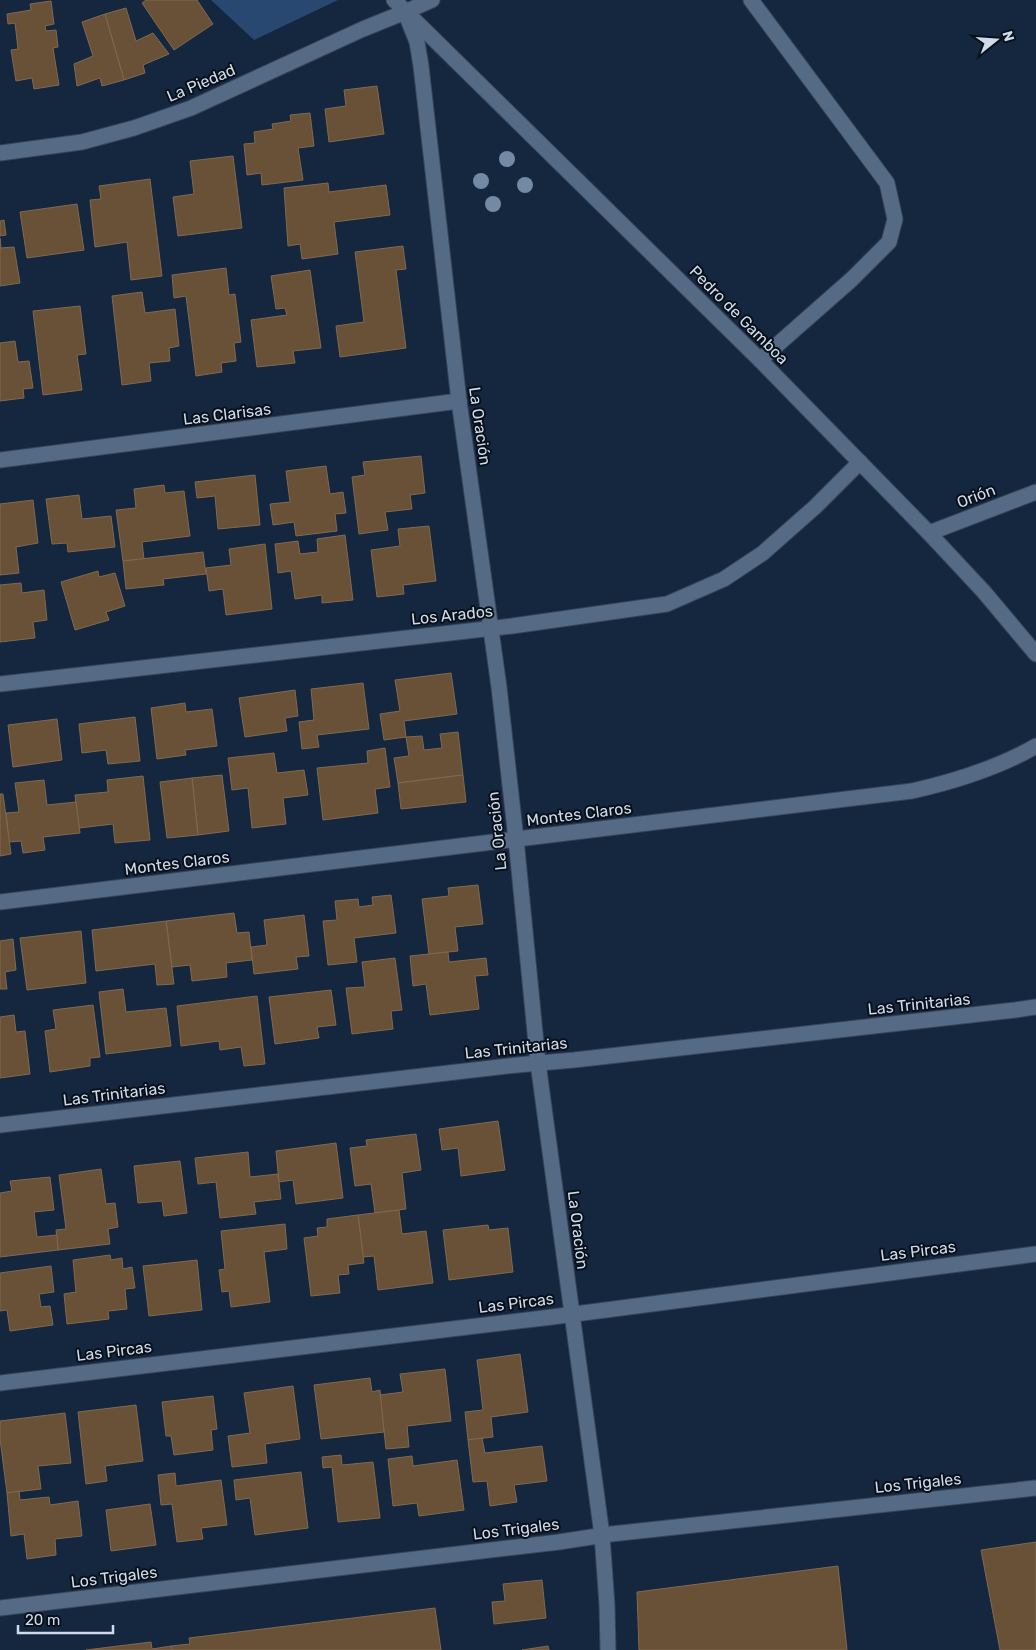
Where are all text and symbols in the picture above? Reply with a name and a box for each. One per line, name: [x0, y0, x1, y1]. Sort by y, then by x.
north arrow: [971, 15, 1021, 65]
text: N: [998, 29, 1018, 44]
street label: La Piedad: [164, 60, 238, 106]
street label: Pedro de Gamboa: [686, 262, 792, 368]
street label: La Oración: [465, 386, 495, 466]
street label: Las Clarisas: [182, 399, 272, 429]
street label: Orión: [954, 480, 998, 512]
street label: Los Arados: [410, 601, 494, 629]
street label: La Oración: [483, 791, 511, 871]
street label: Montes Claros: [526, 798, 632, 830]
street label: Montes Claros: [124, 847, 230, 879]
street label: Las Trinitarias: [867, 989, 971, 1019]
street label: Las Trinitarias: [464, 1033, 568, 1063]
street label: Las Trinitarias: [62, 1078, 166, 1110]
street label: La Oración: [564, 1190, 592, 1270]
street label: Las Pircas: [879, 1237, 957, 1265]
street label: Las Pircas: [477, 1289, 555, 1317]
street label: Las Pircas: [75, 1337, 153, 1365]
street label: Los Trigales: [874, 1469, 962, 1497]
street label: Los Trigales: [472, 1514, 560, 1544]
street label: Los Trigales: [70, 1562, 158, 1592]
scale bar: [18, 1602, 112, 1634]
text: 20 m: [25, 1611, 60, 1629]

